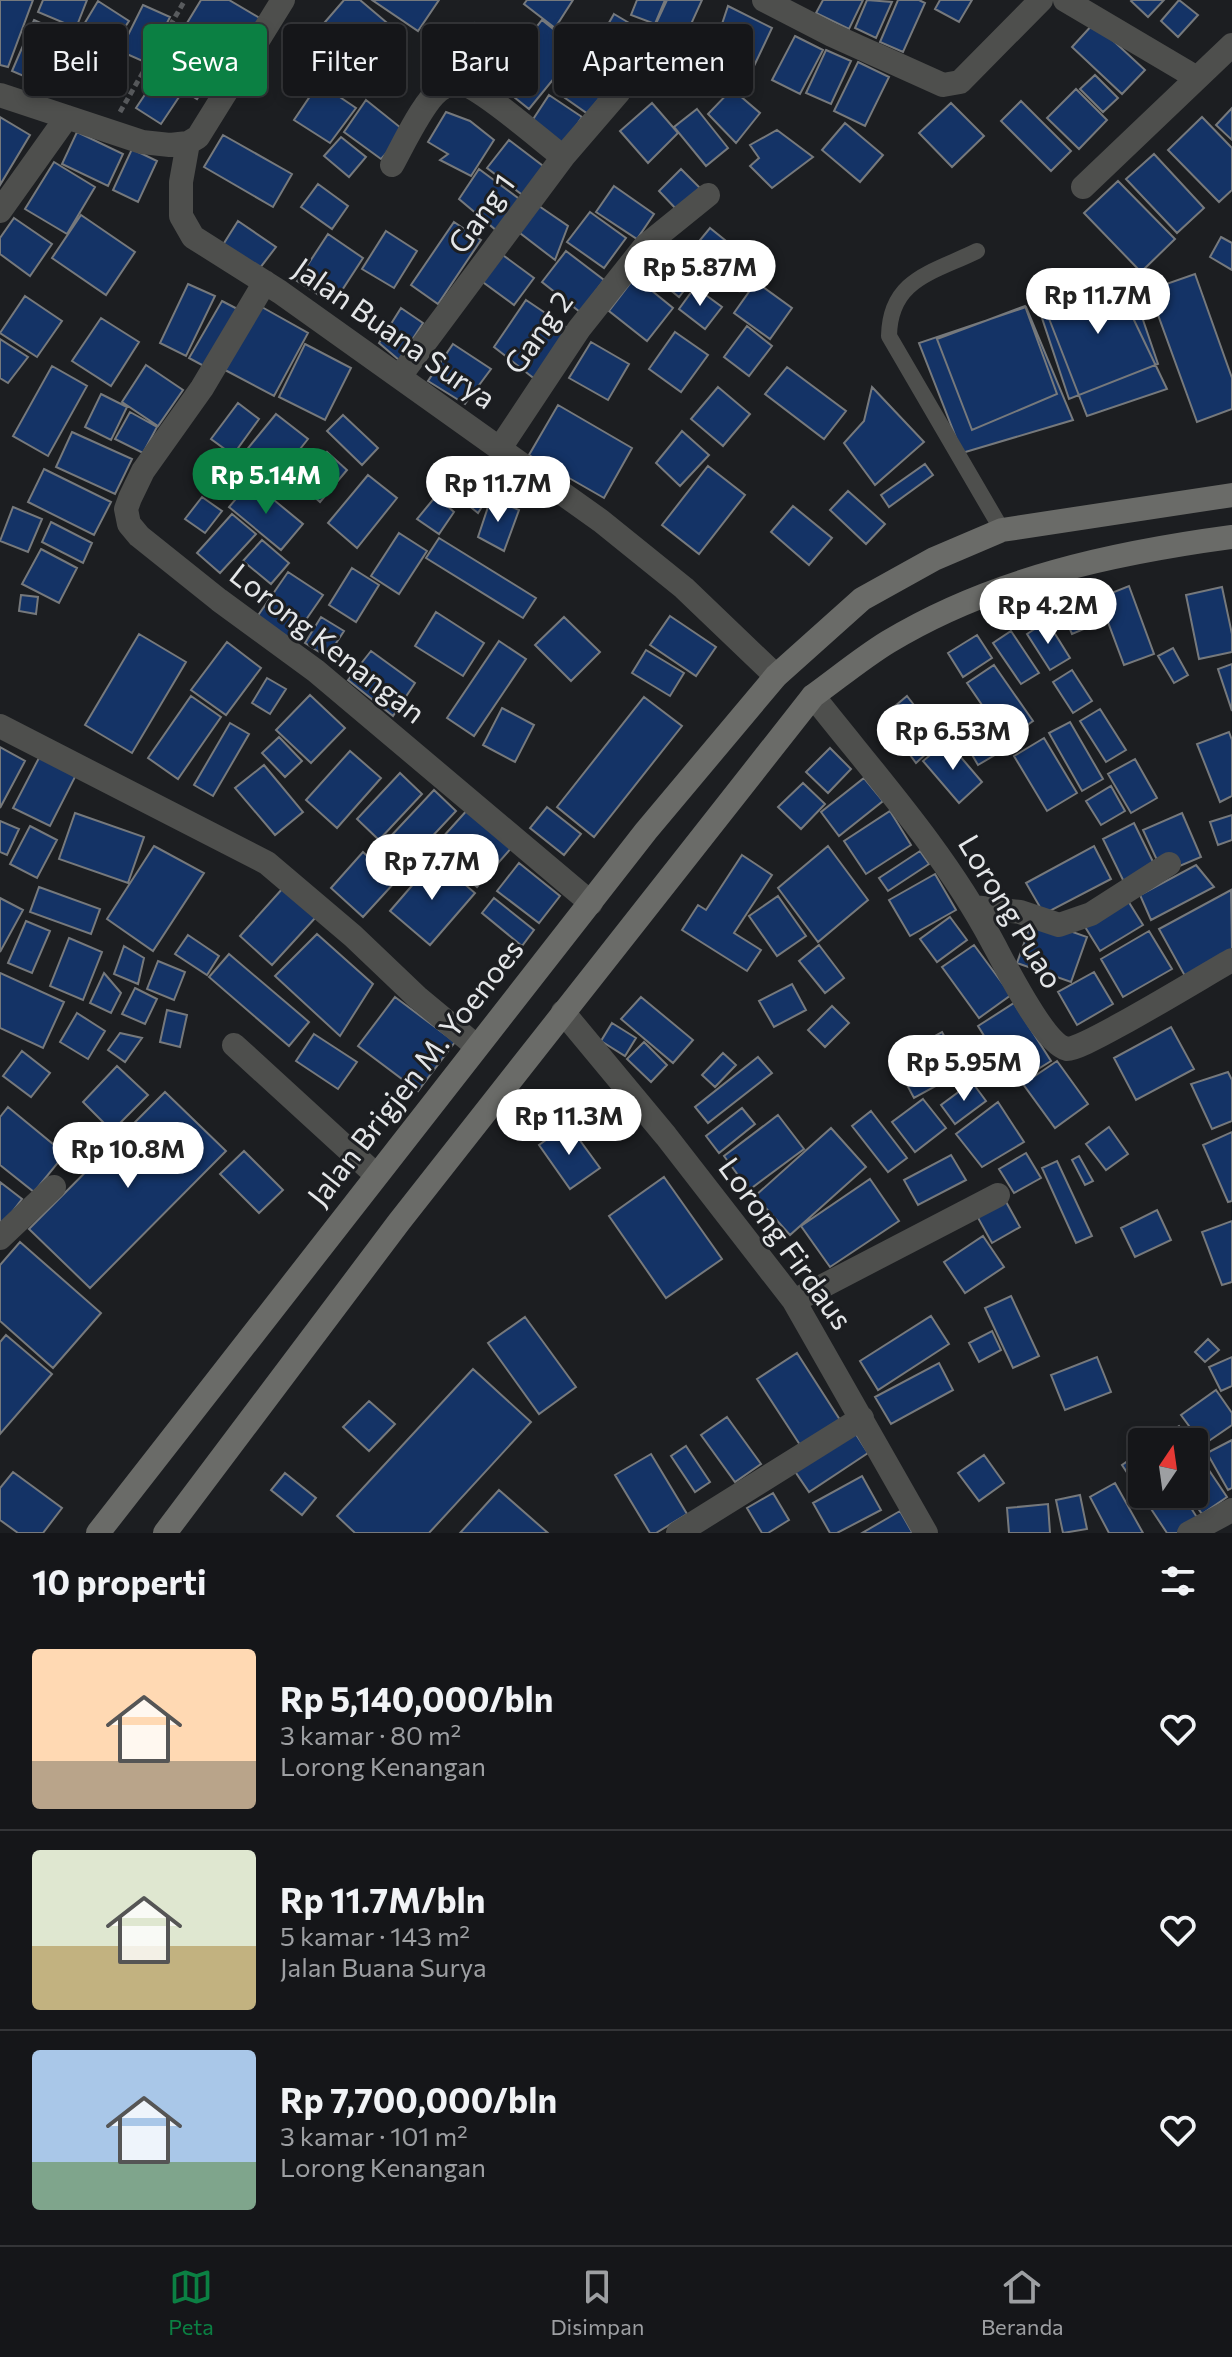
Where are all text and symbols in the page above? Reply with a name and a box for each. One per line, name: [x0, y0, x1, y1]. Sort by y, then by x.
chip: Beli: [24, 24, 127, 96]
chip: Sewa: [143, 24, 267, 96]
chip: Filter: [283, 24, 406, 96]
chip: Baru: [422, 24, 538, 96]
chip: Apartemen: [554, 24, 753, 96]
street label: Gang 1: [439, 165, 521, 260]
pin: Rp 5.87M: [617, 240, 783, 308]
street label: Jalan Buana Surya: [287, 248, 504, 415]
text: Rp 5.87M: [643, 250, 757, 281]
pin: Rp 11.7M: [1015, 268, 1181, 336]
text: Rp 11.7M: [1044, 278, 1152, 309]
street label: Gang 2: [495, 283, 579, 380]
pin: Rp 5.14M: [183, 448, 349, 516]
pin: Rp 11.7M: [415, 456, 581, 524]
text: Rp 5.14M: [211, 458, 321, 489]
text: Rp 11.7M: [444, 466, 552, 497]
street label: Lorong Kenangan: [224, 554, 434, 730]
pin: Rp 4.2M: [974, 578, 1122, 646]
text: Rp 4.2M: [998, 588, 1098, 619]
pin: Rp 6.53M: [870, 704, 1036, 772]
text: Rp 6.53M: [895, 714, 1011, 745]
street label: Lorong Puao: [952, 827, 1073, 994]
pin: Rp 7.7M: [358, 834, 506, 902]
text: Rp 7.7M: [384, 844, 480, 875]
street label: Jalan Brigjen M. Yoenoes: [298, 930, 530, 1213]
pin: Rp 5.95M: [881, 1035, 1047, 1103]
text: Rp 5.95M: [906, 1045, 1022, 1076]
pin: Rp 11.3M: [486, 1089, 652, 1157]
text: Rp 11.3M: [515, 1099, 623, 1130]
pin: Rp 10.8M: [45, 1122, 211, 1190]
text: Rp 10.8M: [71, 1132, 185, 1163]
street label: Lorong Firdaus: [712, 1149, 862, 1336]
north arrow: [1128, 1428, 1208, 1508]
map controls: [1128, 1428, 1208, 1508]
icon: filters: [1156, 1559, 1200, 1603]
text: 10 properti: [32, 1560, 206, 1602]
text: Rp 5,140,000/bln: [280, 1677, 553, 1719]
icon: home: [96, 1681, 192, 1777]
icon: heart: [1156, 1707, 1200, 1751]
text: 3 kamar · 80 m²: [280, 1719, 461, 1750]
text: Lorong Kenangan: [280, 1750, 486, 1781]
text: Rp 11.7M/bln: [280, 1878, 486, 1920]
icon: home: [96, 1882, 192, 1978]
icon: heart: [1156, 1908, 1200, 1952]
text: 5 kamar · 143 m²: [280, 1920, 470, 1951]
text: Jalan Buana Surya: [280, 1951, 487, 1982]
text: Rp 7,700,000/bln: [280, 2078, 557, 2120]
icon: home: [96, 2082, 192, 2178]
icon: heart: [1156, 2108, 1200, 2152]
text: 3 kamar · 101 m²: [280, 2120, 468, 2151]
text: Lorong Kenangan: [280, 2151, 486, 2182]
tab: Peta: [168, 2265, 214, 2340]
tab: Disimpan: [550, 2265, 644, 2340]
tab: Beranda: [981, 2265, 1064, 2340]

